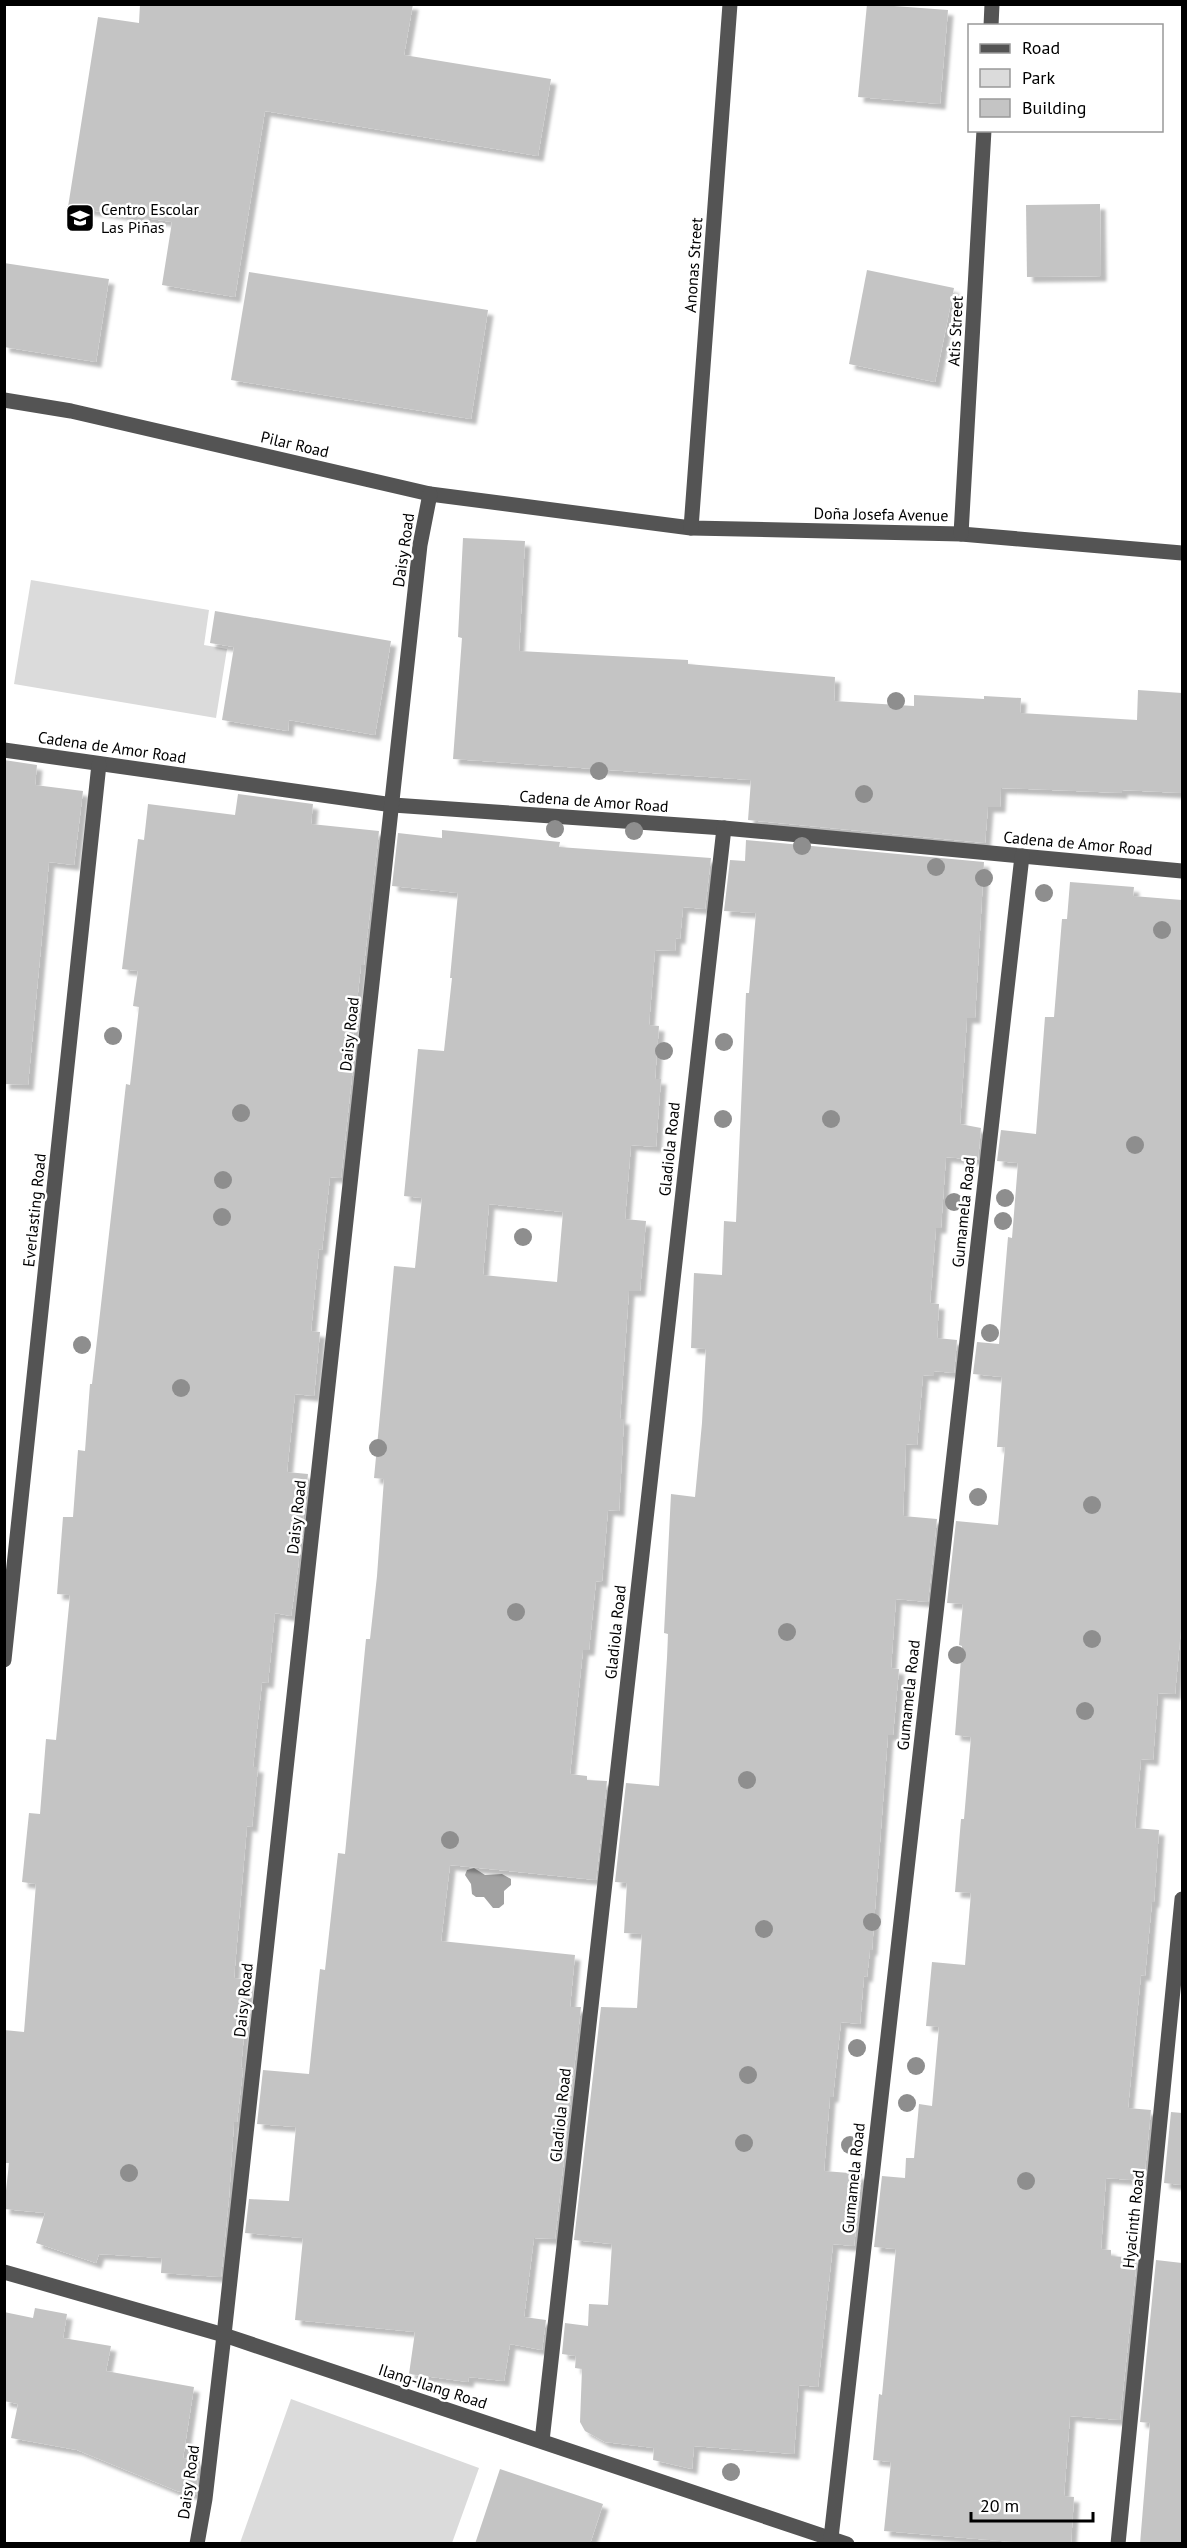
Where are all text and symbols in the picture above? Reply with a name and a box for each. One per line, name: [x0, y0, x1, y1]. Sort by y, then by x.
legend: [968, 24, 1163, 132]
text: Road: [1022, 36, 1060, 59]
text: Park: [1022, 66, 1055, 89]
text: Building: [1022, 96, 1086, 119]
place label: Centro Escolar Las Piñas: [101, 199, 200, 237]
school or university icon: Centro Escolar Las Piñas: [64, 202, 96, 234]
street label: Anonas Street: [680, 216, 706, 313]
street label: Atis Street: [943, 295, 967, 367]
street label: Pilar Road: [259, 426, 331, 462]
street label: Doña Josefa Avenue: [813, 503, 949, 525]
street label: Daisy Road: [388, 512, 418, 588]
street label: Cadena de Amor Road: [37, 727, 187, 767]
street label: Cadena de Amor Road: [519, 786, 669, 816]
street label: Cadena de Amor Road: [1003, 827, 1153, 859]
street label: Daisy Road: [335, 996, 363, 1072]
street label: Gladiola Road: [654, 1101, 684, 1197]
street label: Everlasting Road: [18, 1152, 50, 1268]
street label: Gumamela Road: [947, 1156, 979, 1268]
street label: Daisy Road: [282, 1479, 310, 1555]
street label: Gladiola Road: [600, 1584, 630, 1680]
street label: Gumamela Road: [892, 1639, 924, 1751]
street label: Daisy Road: [229, 1962, 257, 2038]
street label: Gladiola Road: [545, 2067, 575, 2163]
street label: Gumamela Road: [837, 2122, 869, 2234]
street label: Hyacinth Road: [1118, 2169, 1148, 2269]
street label: Ilang-Ilang Road: [376, 2359, 490, 2413]
street label: Daisy Road: [173, 2444, 203, 2520]
scale bar: [971, 2485, 1092, 2523]
text: 20 m: [980, 2494, 1019, 2517]

